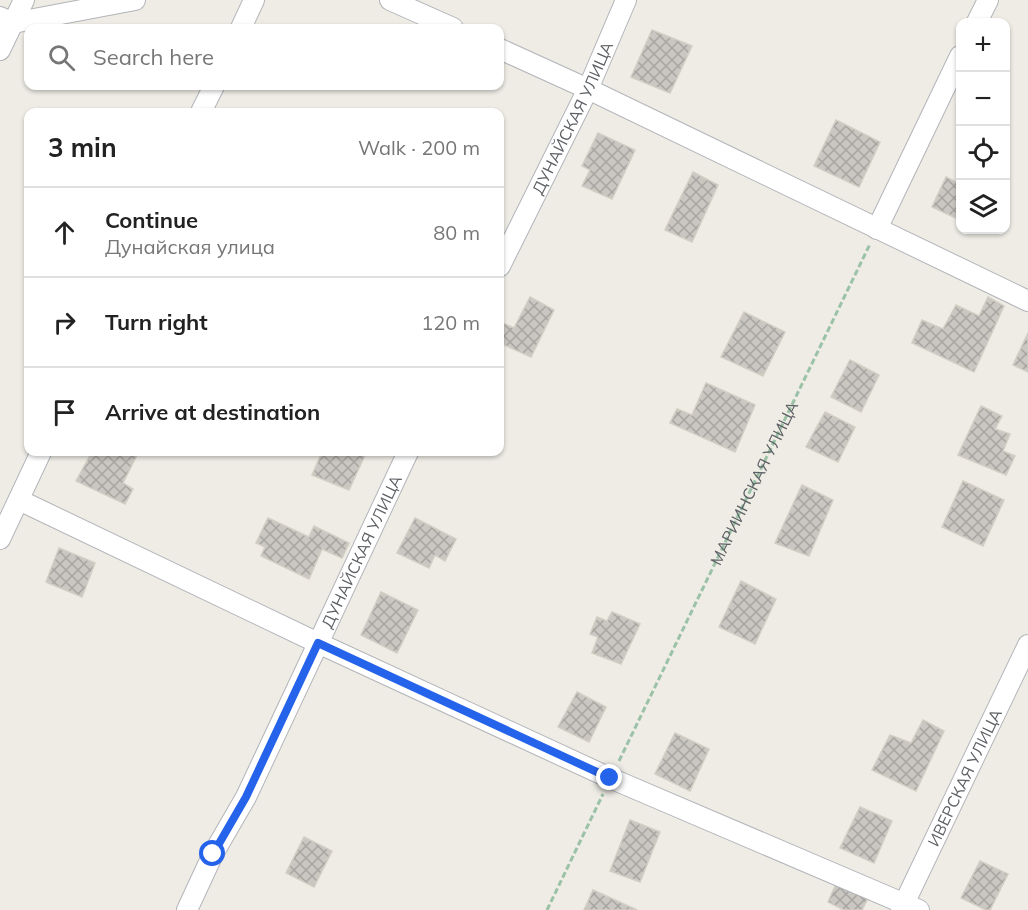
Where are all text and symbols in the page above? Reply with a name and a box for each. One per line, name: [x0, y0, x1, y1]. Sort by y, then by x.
map controls: [956, 18, 1010, 234]
button: +: [956, 18, 1010, 72]
search box: [24, 24, 504, 90]
street label: ДУНАЙСКАЯ УЛИЦА: [527, 38, 617, 197]
icon: search: [45, 41, 78, 74]
text: Search here: [93, 43, 214, 71]
button: −: [956, 72, 1010, 126]
button: locate: [956, 126, 1010, 180]
text: 3 min: [48, 131, 117, 164]
text: Walk · 200 m: [358, 135, 480, 160]
button: layers: [956, 180, 1010, 234]
text: Continue: [105, 206, 198, 234]
icon: ahead: [48, 216, 81, 249]
text: 80 m: [433, 220, 480, 245]
text: Дунайская улица: [105, 234, 275, 259]
icon: right: [48, 306, 81, 339]
text: Turn right: [105, 308, 208, 336]
text: 120 m: [421, 310, 480, 335]
icon: arrive: [48, 396, 81, 429]
text: Arrive at destination: [105, 398, 320, 426]
street label: МАРИИНСКАЯ УЛИЦА: [706, 398, 802, 568]
street label: ДУНАЙСКАЯ УЛИЦА: [317, 471, 406, 631]
street label: ИВЕРСКАЯ УЛИЦА: [923, 705, 1006, 849]
route end: [596, 764, 622, 790]
route start: [199, 840, 225, 866]

